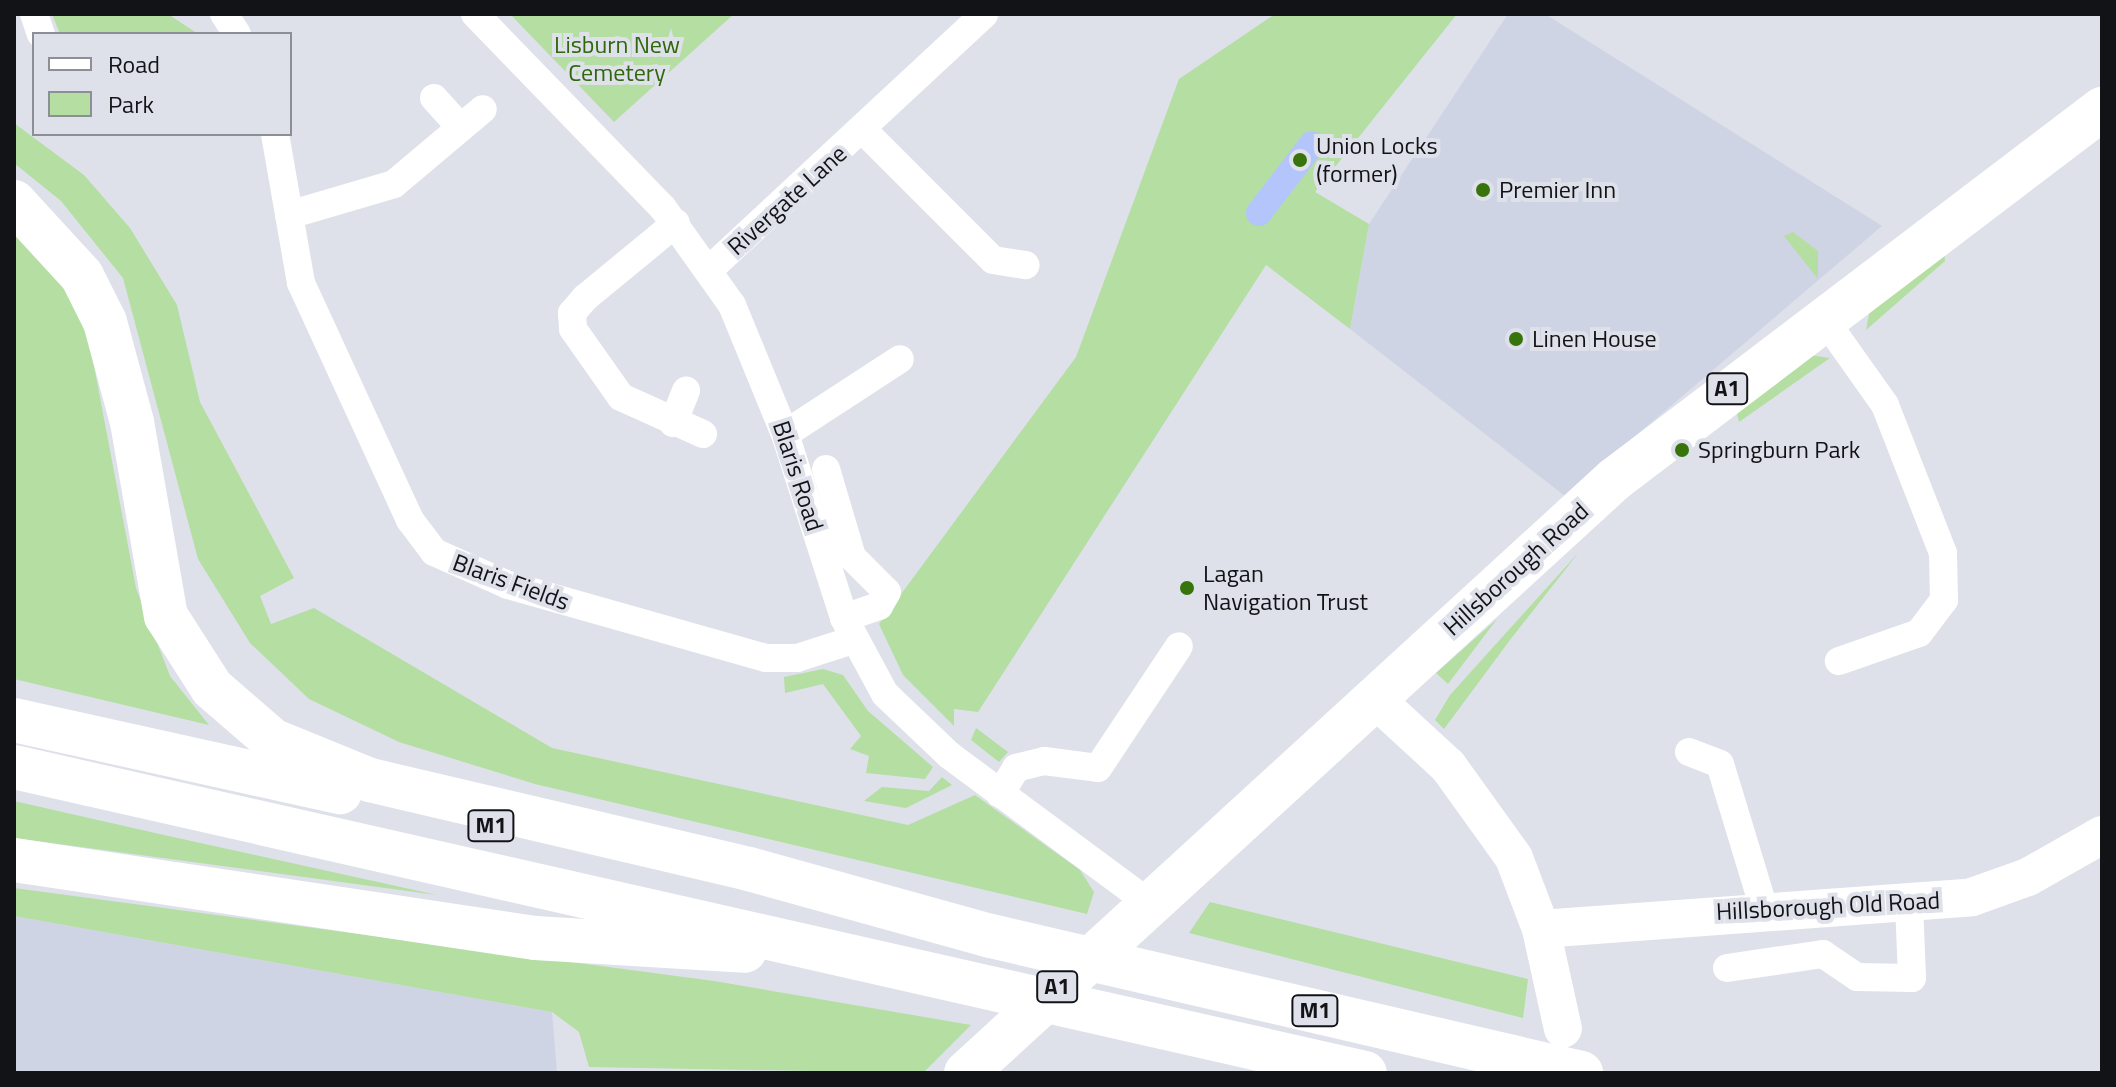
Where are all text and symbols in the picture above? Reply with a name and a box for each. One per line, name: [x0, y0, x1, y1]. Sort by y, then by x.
park label: Lisburn New Cemetery: [554, 31, 680, 87]
legend: [32, 32, 292, 136]
text: Road: [108, 46, 160, 82]
text: Park: [108, 86, 154, 122]
place label: Union Locks (former): [1316, 132, 1438, 188]
street label: Rivergate Lane: [722, 139, 852, 261]
marker: Union Locks (former): [1291, 151, 1309, 169]
place label: Premier Inn: [1499, 176, 1616, 204]
marker: Premier Inn: [1474, 181, 1492, 199]
place label: Linen House: [1532, 325, 1657, 353]
marker: Linen House: [1507, 330, 1525, 348]
road number: A1: [1705, 371, 1749, 407]
street label: Blaris Road: [767, 417, 829, 535]
place label: Springburn Park: [1698, 436, 1860, 464]
marker: Springburn Park: [1673, 441, 1691, 459]
street label: Hillsborough Road: [1438, 496, 1594, 642]
street label: Blaris Fields: [449, 548, 573, 616]
place label: Lagan Navigation Trust: [1203, 560, 1368, 616]
marker: Lagan Navigation Trust: [1178, 579, 1196, 597]
road number: M1: [467, 808, 515, 844]
street label: Hillsborough Old Road: [1715, 886, 1941, 926]
road number: A1: [1035, 969, 1079, 1005]
road number: M1: [1291, 993, 1339, 1029]

